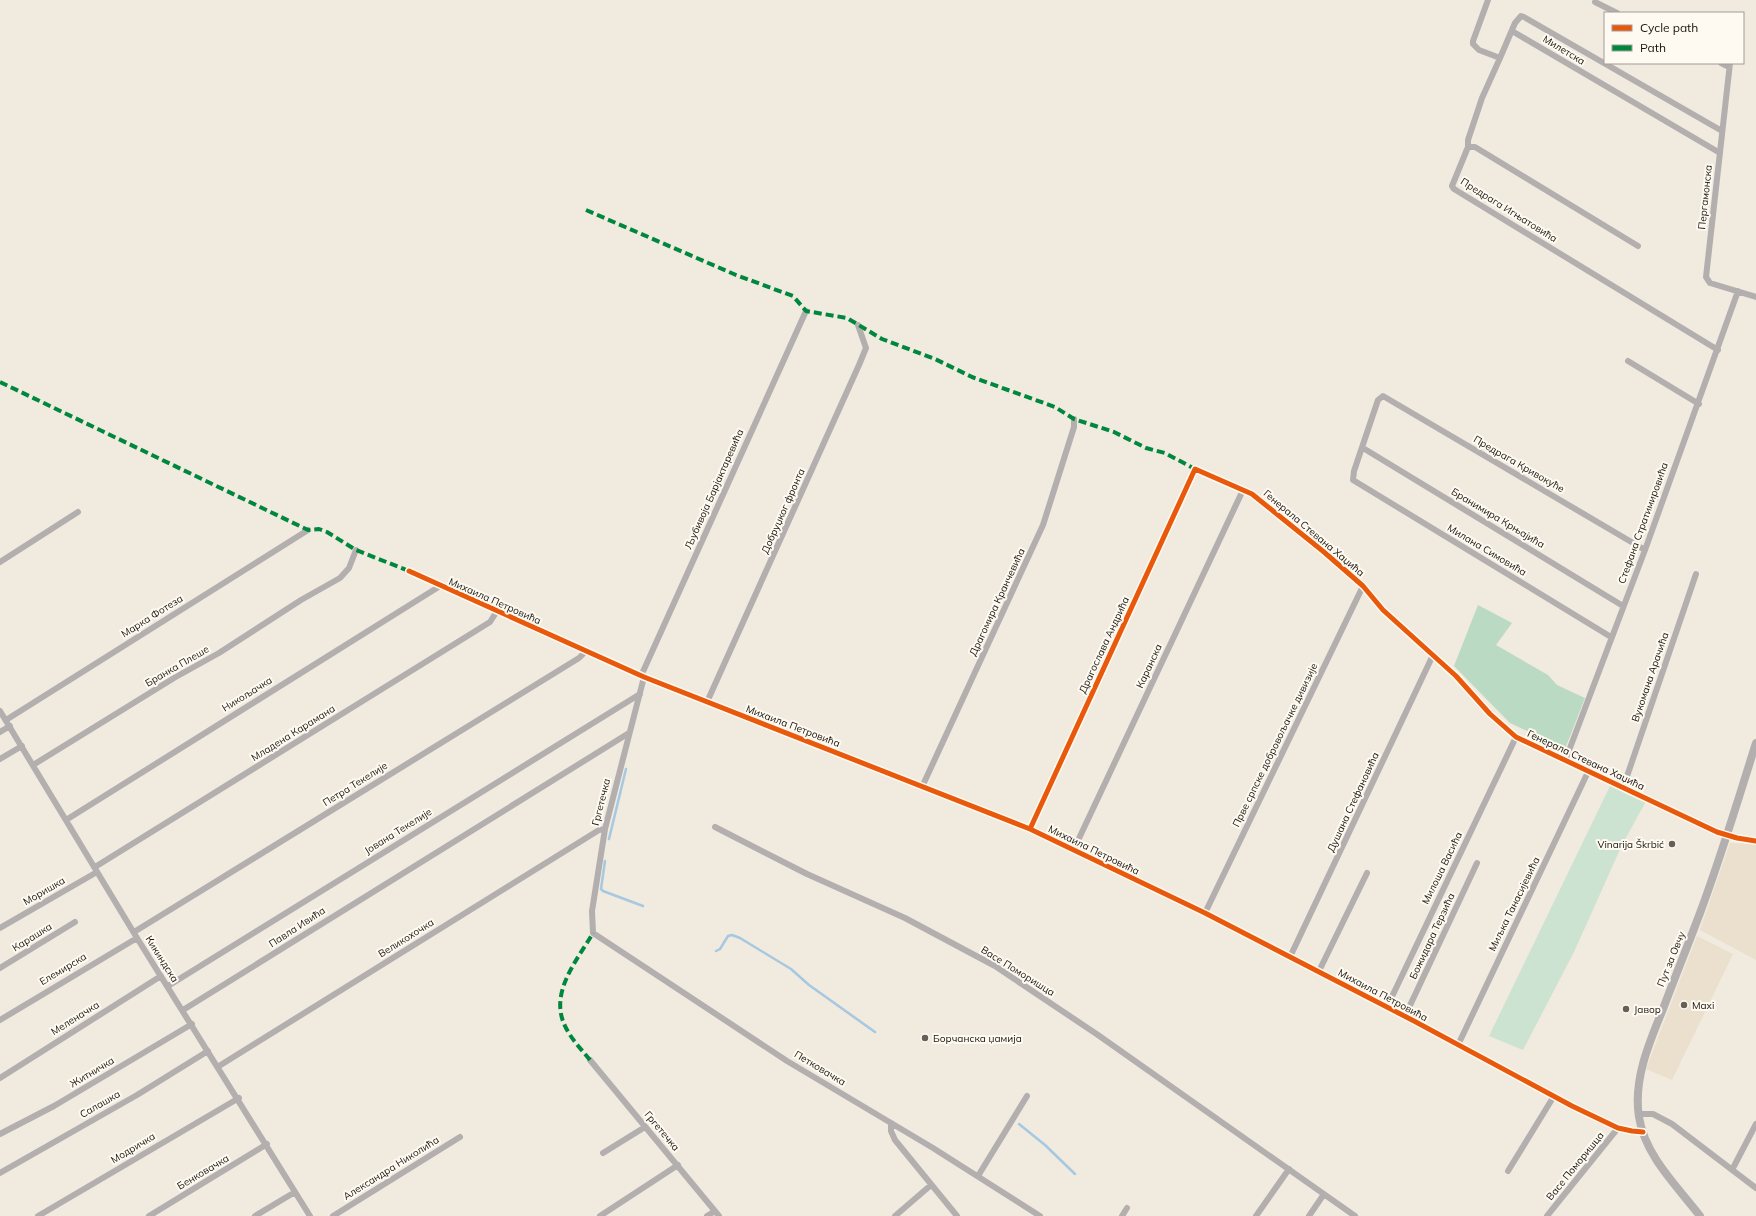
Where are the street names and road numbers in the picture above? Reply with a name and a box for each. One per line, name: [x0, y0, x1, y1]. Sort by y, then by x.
street label: Милетска: [1541, 32, 1587, 68]
street label: Пергамонска: [1695, 164, 1715, 230]
street label: Предрага Игњатовића: [1458, 175, 1560, 245]
street label: Љубивоја Барјактаревића: [682, 427, 746, 551]
street label: Предрага Кривокуће: [1471, 433, 1567, 496]
street label: Стефана Стратимировића: [1615, 461, 1671, 585]
street label: Добруџког фронта: [758, 466, 808, 556]
street label: Бранимира Крњајића: [1449, 485, 1547, 551]
street label: Генерала Стевана Хаџића: [1261, 487, 1367, 579]
street label: Милана Симовића: [1445, 521, 1529, 579]
street label: Драгомира Кранчевића: [966, 546, 1028, 658]
street label: Михаила Петровића: [447, 575, 543, 627]
street label: Марка Фотеза: [119, 592, 185, 640]
street label: Драгослава Андрића: [1076, 595, 1132, 695]
street label: Вукомана Арачића: [1629, 630, 1671, 724]
street label: Бранка Плеше: [143, 642, 212, 690]
street label: Каранска: [1133, 642, 1165, 690]
street label: Прве српске добровољачке дивизије: [1230, 660, 1321, 829]
street label: Никољачка: [219, 673, 275, 715]
street label: Младена Карамана: [249, 702, 337, 764]
street label: Михаила Петровића: [744, 702, 842, 750]
street label: Генерала Стевана Хаџића: [1525, 727, 1647, 793]
street label: Душана Стефановића: [1324, 750, 1382, 854]
street label: Петра Текелије: [320, 759, 390, 809]
street label: Гргетечка: [589, 777, 613, 827]
street label: Јована Текелије: [362, 805, 435, 857]
street label: Михаила Петровића: [1046, 822, 1142, 878]
street label: Милоша Васића: [1419, 830, 1465, 906]
street label: Миљка Танасијевића: [1485, 855, 1543, 953]
street label: Моришка: [21, 874, 67, 908]
street label: Божидара Терзића: [1406, 891, 1458, 981]
street label: Павла Ивића: [266, 904, 328, 950]
street label: Великохочка: [376, 916, 436, 960]
street label: Карашка: [10, 920, 54, 954]
street label: Пут за Овчу: [1654, 929, 1688, 989]
street label: Кикиндска: [143, 933, 181, 985]
street label: Васе Поморишца: [979, 943, 1057, 999]
street label: Елемирска: [37, 950, 89, 988]
street label: Михаила Петровића: [1336, 966, 1430, 1024]
street label: Меленачка: [48, 998, 102, 1038]
street label: Петковачка: [792, 1048, 848, 1088]
street label: Житничка: [67, 1054, 117, 1090]
street label: Салашка: [77, 1087, 123, 1121]
street label: Гргетечка: [642, 1108, 682, 1154]
street label: Васе Поморишца: [1543, 1129, 1607, 1203]
street label: Модричка: [108, 1130, 158, 1166]
street label: Александра Николића: [341, 1133, 441, 1203]
street label: Бенковачка: [175, 1151, 231, 1193]

